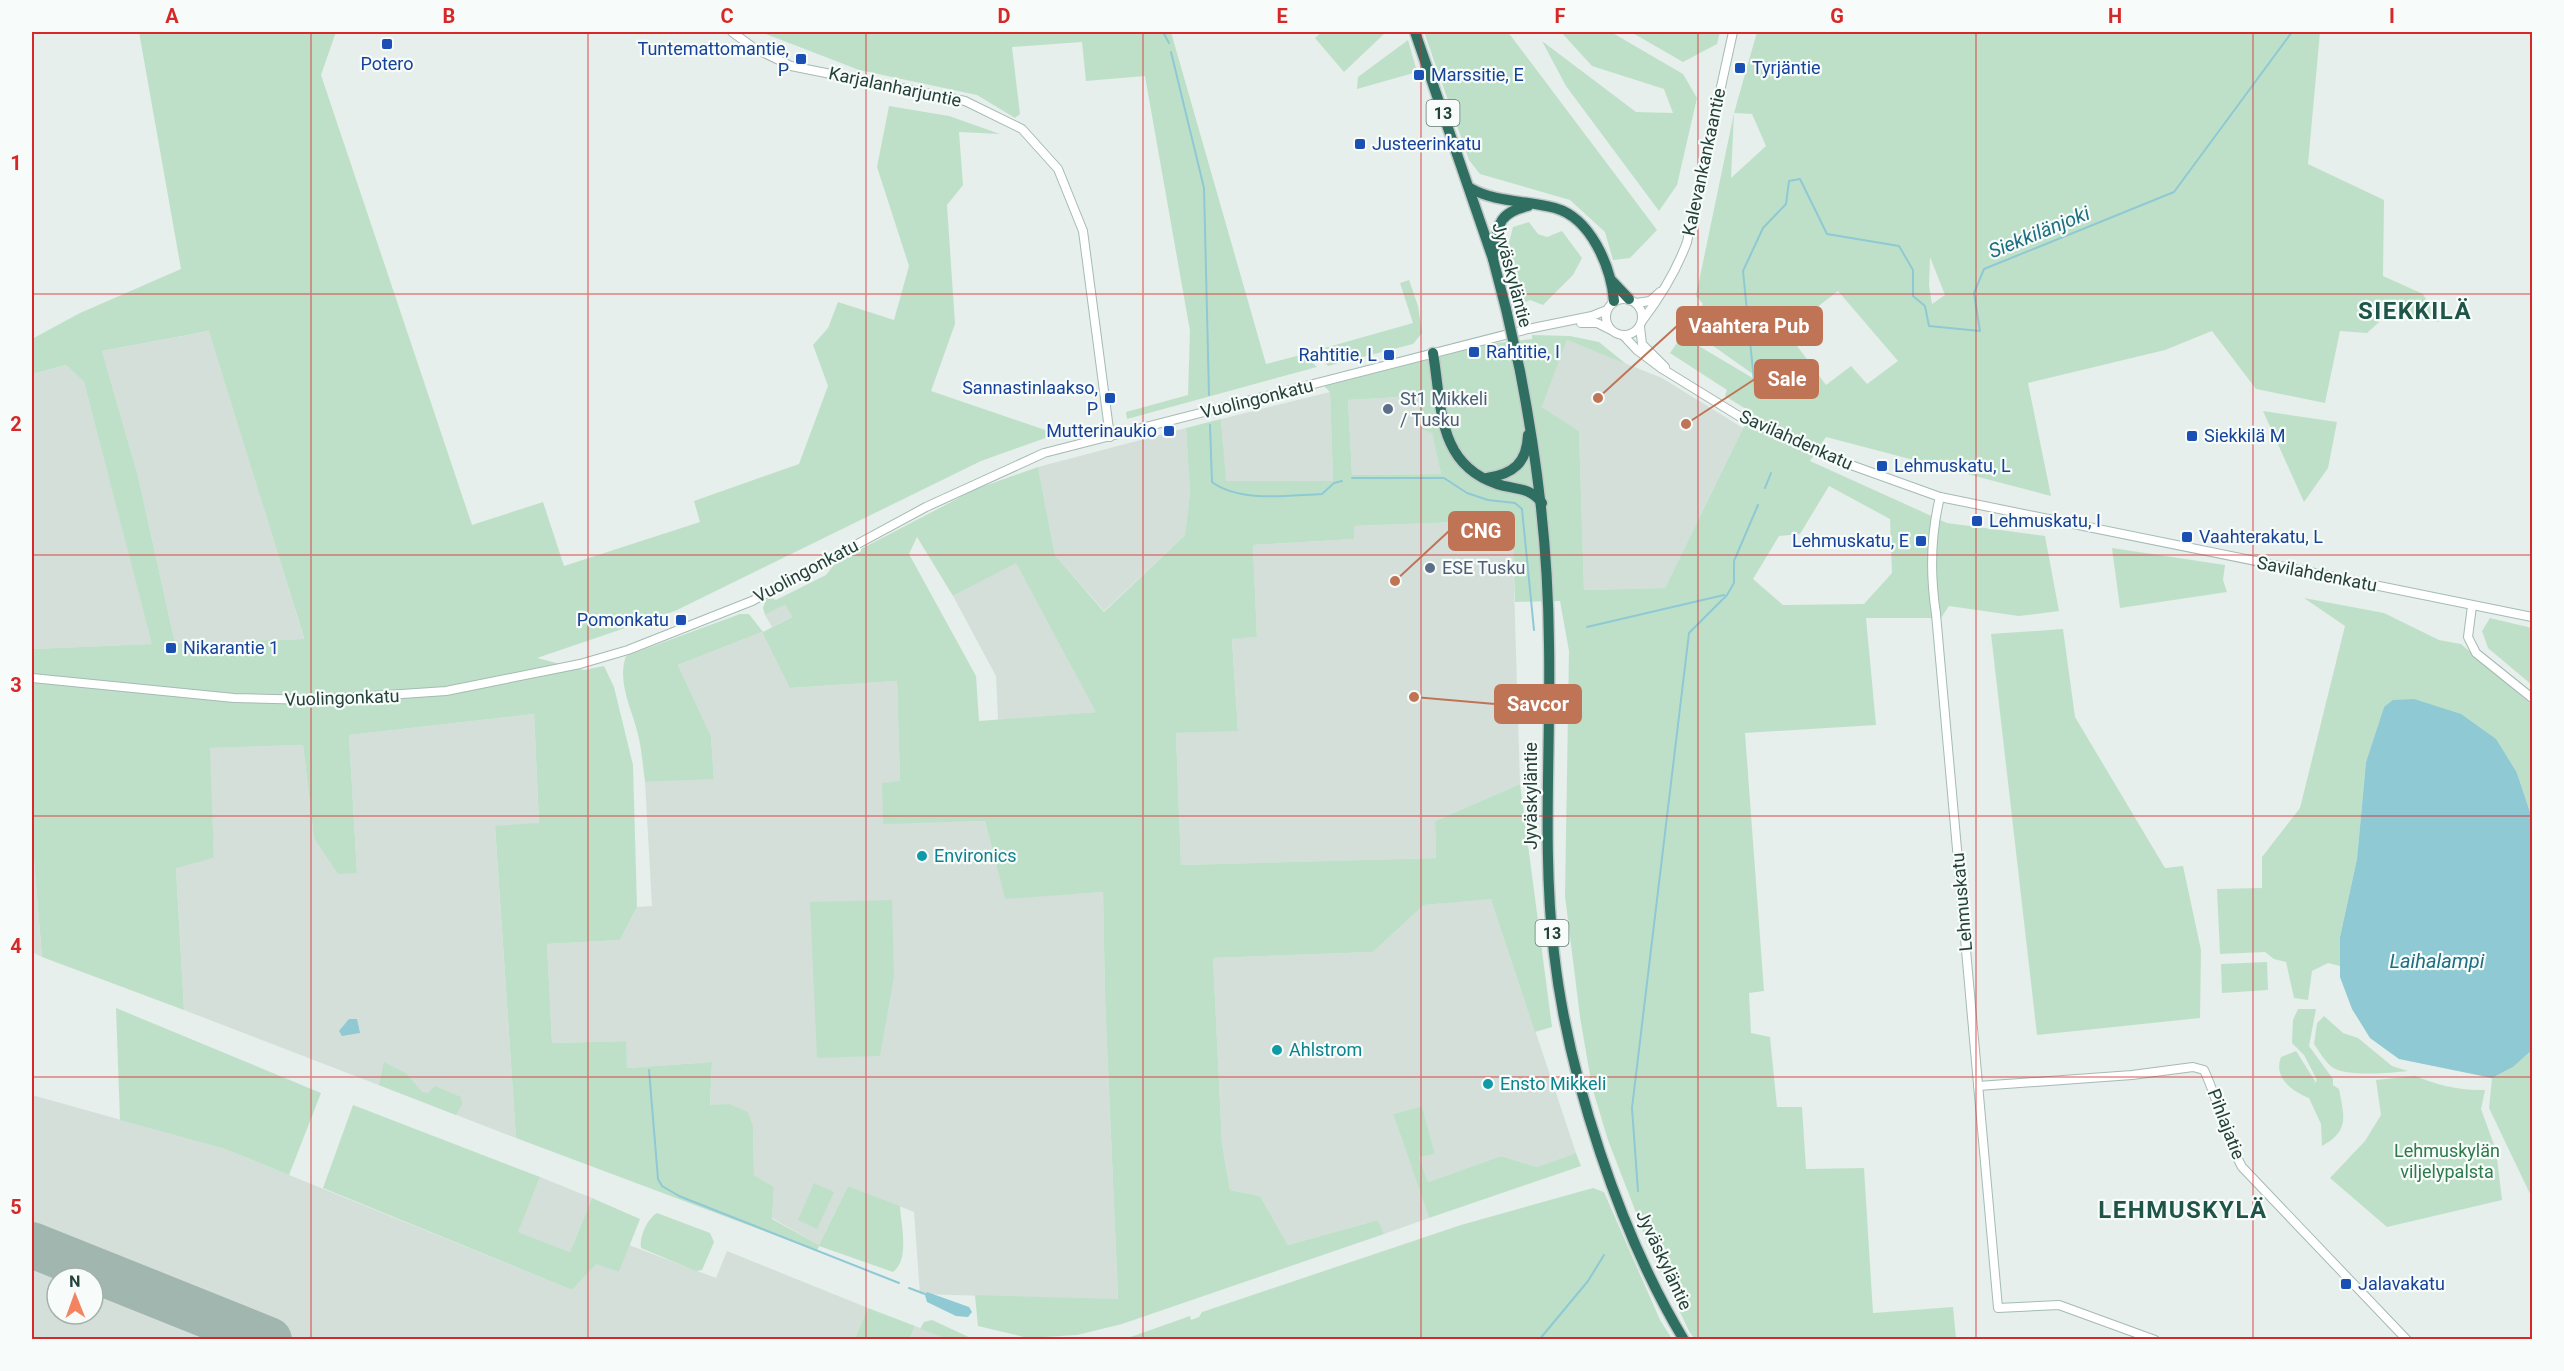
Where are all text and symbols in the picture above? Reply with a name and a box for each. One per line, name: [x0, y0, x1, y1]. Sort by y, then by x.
text: A: [165, 4, 179, 28]
text: B: [443, 4, 455, 28]
text: C: [720, 4, 734, 28]
text: D: [998, 4, 1011, 28]
text: E: [1276, 4, 1288, 28]
text: F: [1555, 4, 1566, 28]
text: G: [1830, 4, 1844, 28]
text: H: [2108, 4, 2122, 28]
text: I: [2389, 4, 2395, 28]
marker: Potero: [380, 37, 394, 51]
place label: Tuntemattomantie, P: [637, 38, 789, 80]
marker: Tuntemattomantie, P: [794, 52, 808, 66]
place label: Potero: [360, 53, 414, 74]
place label: Tyrjäntie: [1752, 57, 1821, 78]
marker: Tyrjäntie: [1733, 61, 1747, 75]
street label: Karjalanharjuntie: [827, 62, 963, 111]
place label: Marssitie, E: [1431, 64, 1524, 85]
marker: Marssitie, E: [1412, 68, 1426, 82]
street label: Kalevankankaantie: [1678, 86, 1729, 238]
road number: 13: [1426, 100, 1460, 126]
place label: Justeerinkatu: [1372, 133, 1481, 154]
marker: Justeerinkatu: [1353, 137, 1367, 151]
text: 1: [10, 151, 22, 175]
water label: Siekkilänjoki: [1985, 201, 2093, 263]
street label: Jyväskyläntie: [1488, 220, 1537, 330]
district label: SIEKKILÄ: [2358, 297, 2472, 325]
callout: Vaahtera Pub: [1677, 307, 1822, 345]
text: Vaahtera Pub: [1689, 314, 1809, 338]
place label: Rahtitie, I: [1486, 341, 1560, 362]
place label: Rahtitie, L: [1298, 344, 1377, 365]
marker: Rahtitie, I: [1467, 345, 1481, 359]
marker: Rahtitie, L: [1382, 348, 1396, 362]
callout: Sale: [1755, 360, 1818, 398]
text: Sale: [1767, 367, 1807, 391]
street label: Vuolingonkatu: [1198, 374, 1315, 423]
place label: Sannastinlaakso, P: [962, 377, 1098, 419]
place label: St1 Mikkeli / Tusku: [1400, 388, 1488, 430]
marker: Sannastinlaakso, P: [1103, 391, 1117, 405]
marker: St1 Mikkeli / Tusku: [1381, 402, 1395, 416]
street label: Savilahdenkatu: [1736, 405, 1856, 474]
text: 2: [10, 412, 22, 436]
place label: Mutterinaukio: [1046, 420, 1157, 441]
marker: Mutterinaukio: [1162, 424, 1176, 438]
place label: Siekkilä M: [2204, 425, 2286, 446]
marker: Siekkilä M: [2185, 429, 2199, 443]
place label: Lehmuskatu, L: [1894, 455, 2011, 476]
marker: Lehmuskatu, L: [1875, 459, 1889, 473]
place label: Lehmuskatu, I: [1989, 510, 2101, 531]
callout: CNG: [1449, 512, 1514, 550]
marker: Lehmuskatu, I: [1970, 514, 1984, 528]
text: CNG: [1461, 519, 1501, 543]
place label: Vaahterakatu, L: [2199, 526, 2323, 547]
place label: Lehmuskatu, E: [1792, 530, 1909, 551]
marker: Vaahterakatu, L: [2180, 530, 2194, 544]
street label: Vuolingonkatu: [750, 534, 862, 607]
marker: Lehmuskatu, E: [1914, 534, 1928, 548]
street label: Savilahdenkatu: [2255, 552, 2379, 595]
place label: ESE Tusku: [1442, 557, 1525, 578]
marker: ESE Tusku: [1423, 561, 1437, 575]
place label: Pomonkatu: [577, 609, 669, 630]
marker: Pomonkatu: [674, 613, 688, 627]
place label: Nikarantie 1: [183, 637, 279, 658]
marker: Nikarantie 1: [164, 641, 178, 655]
text: 3: [10, 673, 22, 697]
street label: Vuolingonkatu: [284, 685, 400, 710]
callout: Savcor: [1495, 685, 1581, 723]
text: Savcor: [1507, 692, 1570, 716]
street label: Jyväskyläntie: [1520, 742, 1541, 850]
place label: Environics: [934, 845, 1017, 866]
marker: Environics: [915, 849, 929, 863]
street label: Lehmuskatu: [1947, 852, 1976, 952]
road number: 13: [1536, 920, 1568, 946]
text: 4: [10, 934, 22, 958]
water label: Laihalampi: [2390, 949, 2485, 973]
place label: Ahlstrom: [1289, 1039, 1362, 1060]
marker: Ahlstrom: [1270, 1043, 1284, 1057]
place label: Ensto Mikkeli: [1500, 1073, 1606, 1094]
marker: Ensto Mikkeli: [1481, 1077, 1495, 1091]
street label: Pihlajatie: [2203, 1086, 2249, 1162]
park label: Lehmuskylän viljelypalsta: [2394, 1140, 2500, 1182]
text: 5: [10, 1195, 22, 1219]
district label: LEHMUSKYLÄ: [2098, 1196, 2268, 1224]
street label: Jyväskyläntie: [1632, 1207, 1697, 1313]
north arrow: [45, 1266, 105, 1326]
text: N: [69, 1272, 81, 1291]
place label: Jalavakatu: [2358, 1273, 2445, 1294]
marker: Jalavakatu: [2339, 1277, 2353, 1291]

